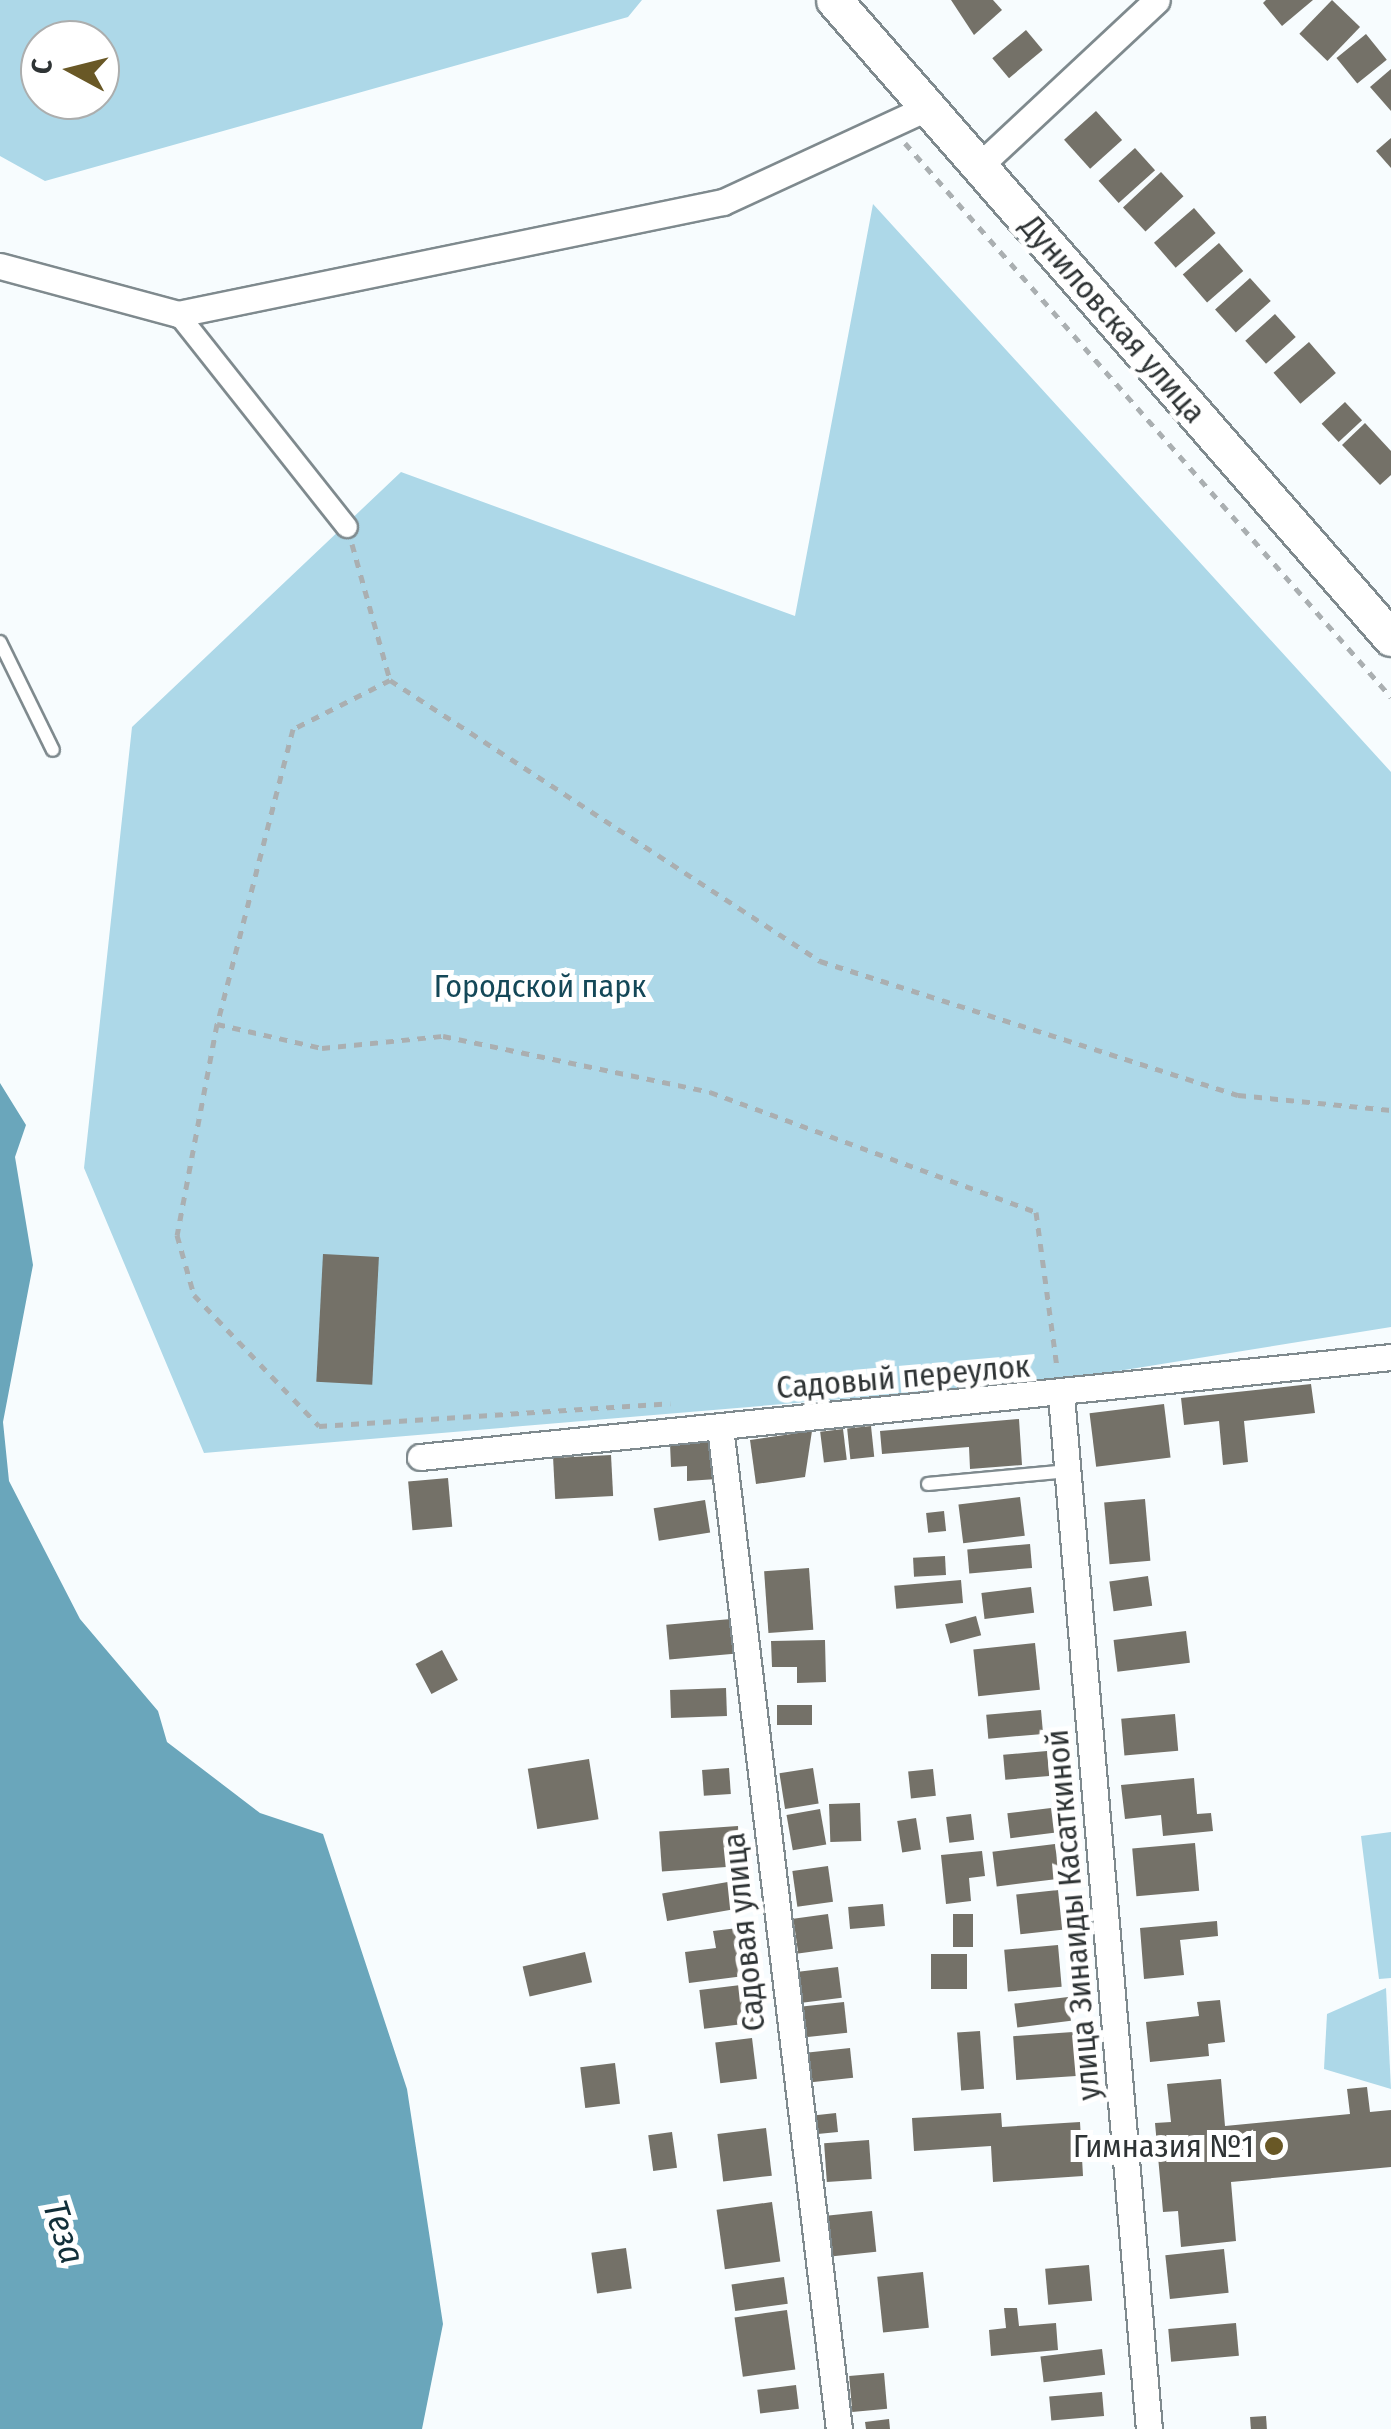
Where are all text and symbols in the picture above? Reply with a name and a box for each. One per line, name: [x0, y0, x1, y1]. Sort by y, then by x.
north arrow: [20, 20, 120, 120]
text: С: [24, 57, 59, 76]
street label: Дуниловская улица: [1012, 207, 1214, 431]
park label: Городской парк: [434, 967, 646, 1005]
street label: Садовый переулок: [775, 1347, 1031, 1407]
street label: улица Зинаиды Касаткиной: [1038, 1728, 1108, 2102]
street label: Садовая улица: [714, 1831, 774, 2033]
place label: Гимназия №1: [1073, 2127, 1254, 2165]
marker: Гимназия №1: [1263, 2135, 1285, 2157]
water label: Теза: [34, 2195, 94, 2269]

